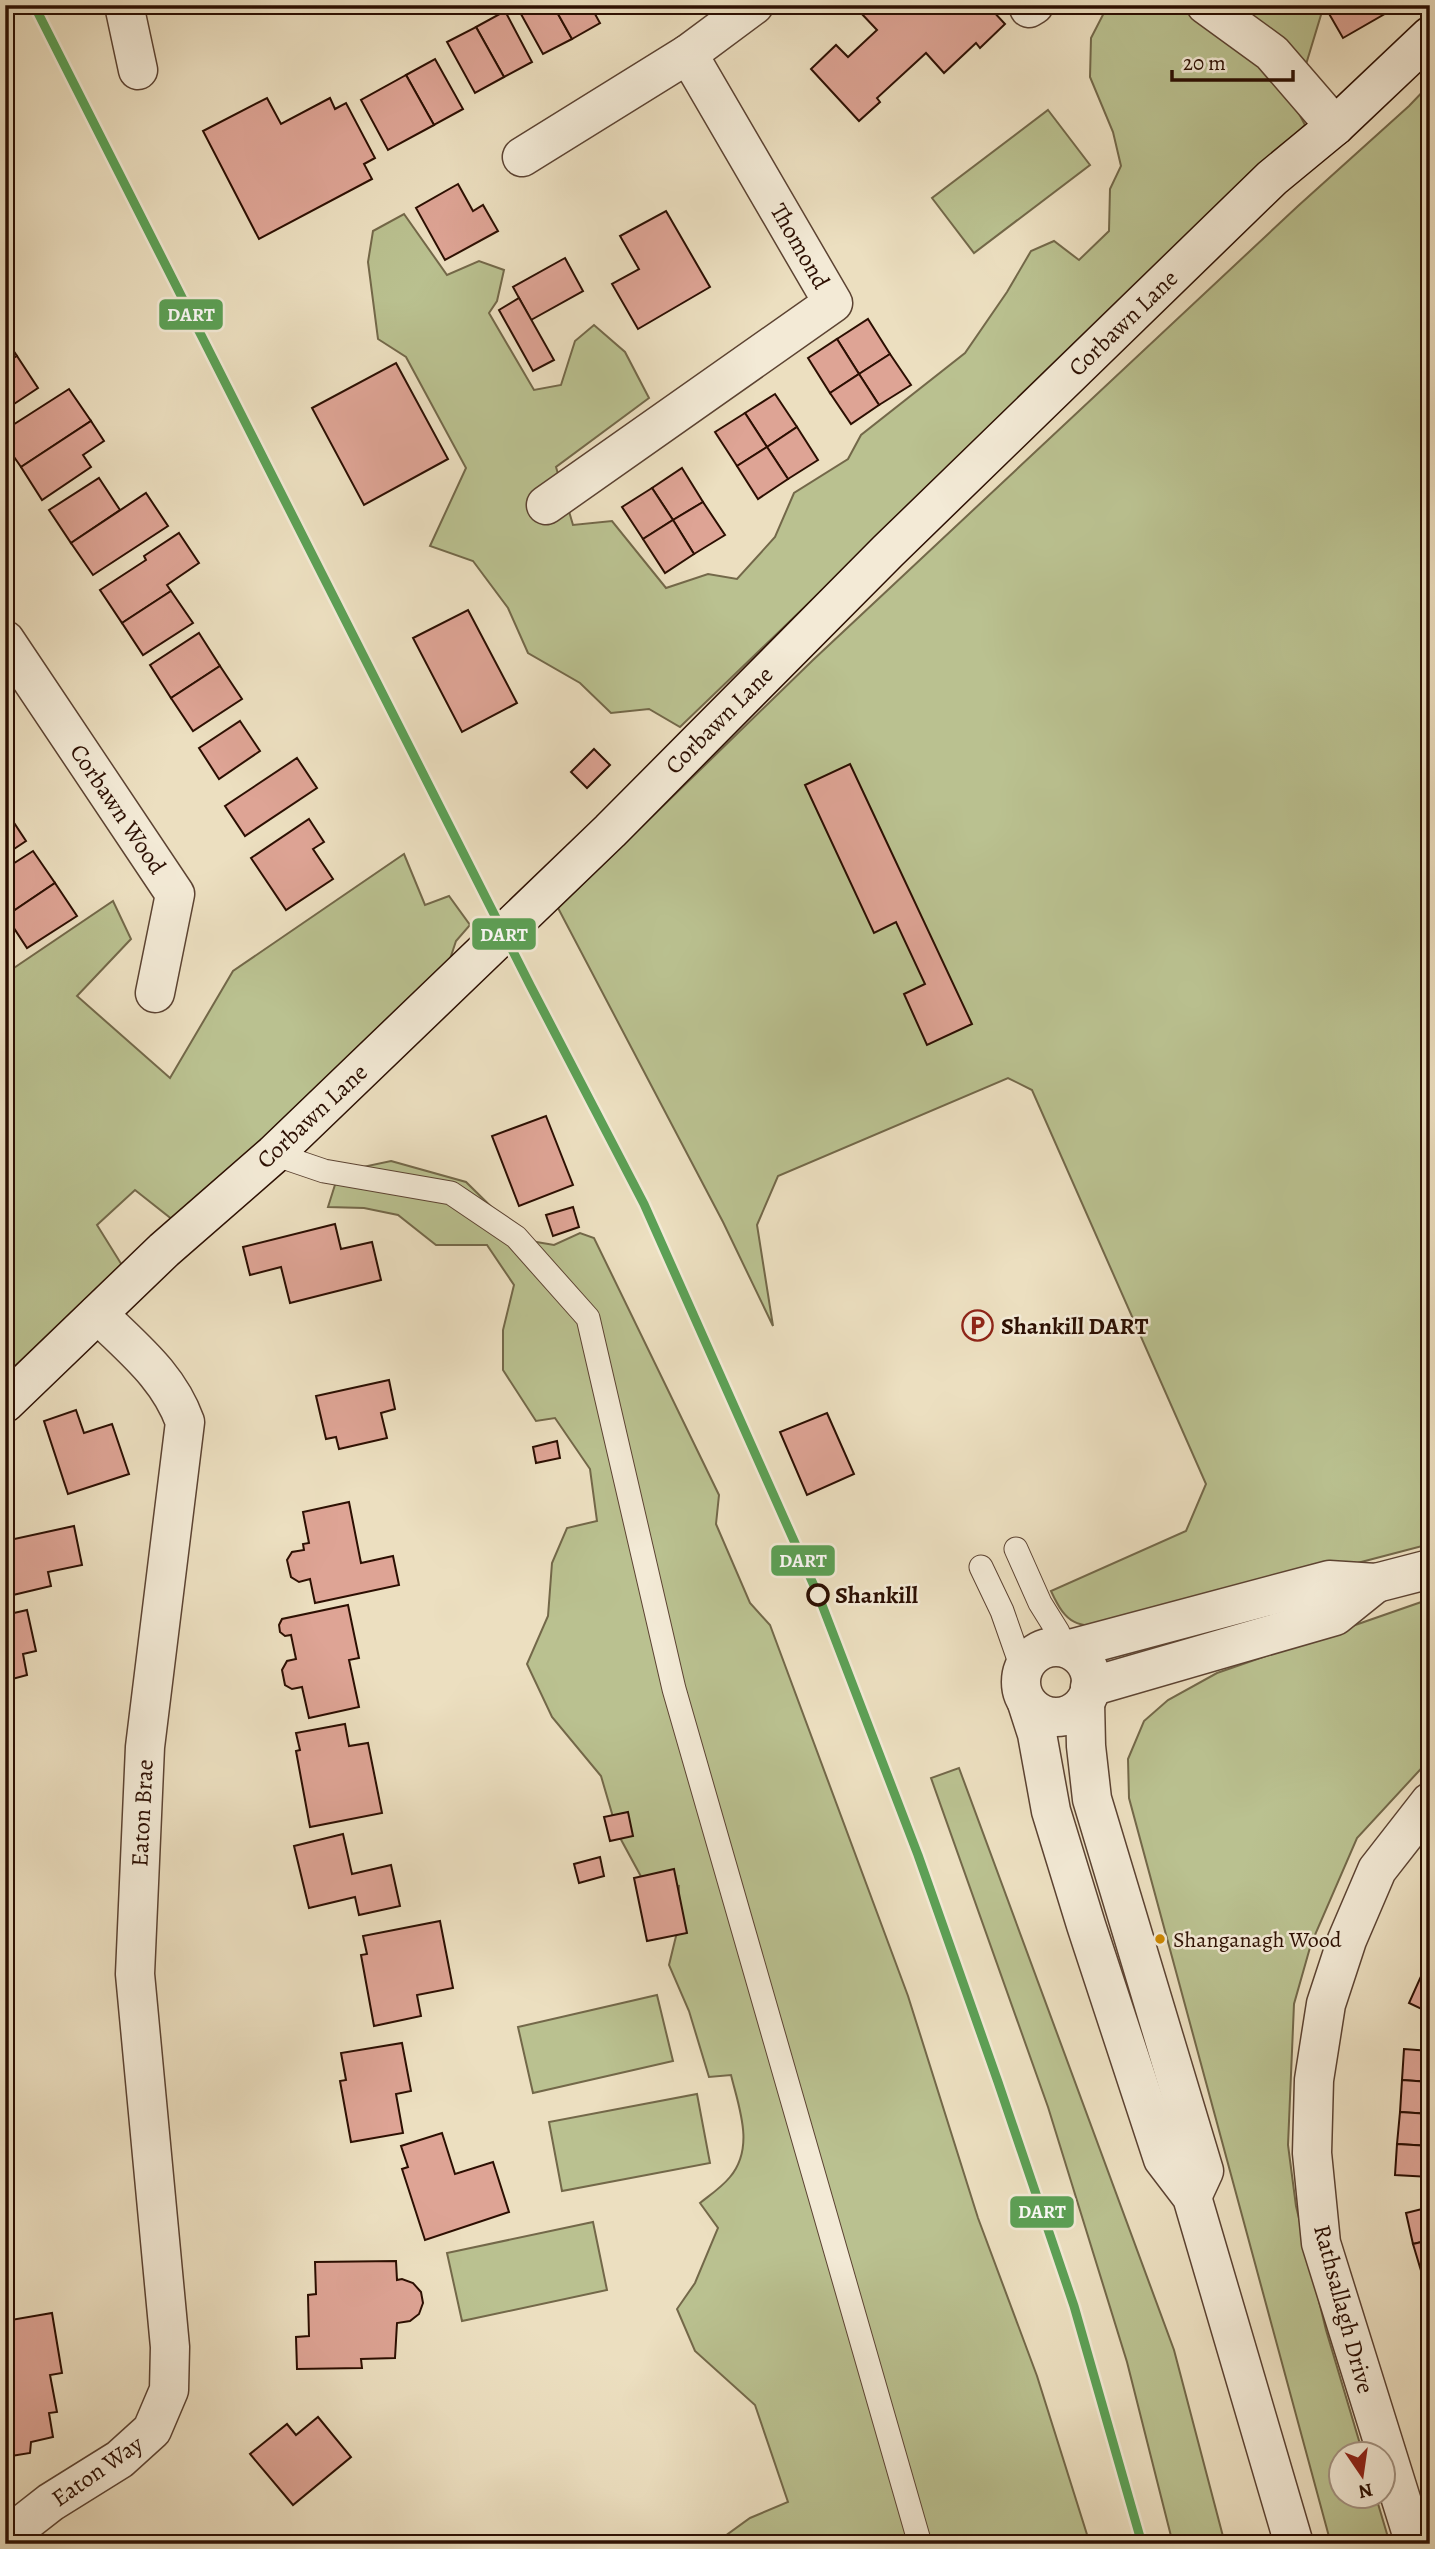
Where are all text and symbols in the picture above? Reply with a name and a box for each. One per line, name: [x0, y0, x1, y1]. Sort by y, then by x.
scale bar: [1172, 38, 1293, 82]
text: 20 m: [1183, 49, 1226, 77]
street label: Thomond: [763, 197, 837, 295]
street label: Corbawn Lane: [1061, 263, 1185, 383]
line badge: DART: [158, 298, 224, 331]
text: DART: [167, 302, 215, 328]
street label: Corbawn Lane: [658, 659, 780, 781]
street label: Corbawn Wood: [63, 738, 173, 881]
line badge: DART: [471, 917, 537, 951]
text: DART: [480, 922, 528, 948]
street label: Corbawn Lane: [250, 1056, 374, 1176]
parking icon: Shankill DART: [961, 1309, 995, 1343]
place label: Shankill DART: [1001, 1310, 1149, 1342]
line badge: DART: [770, 1544, 836, 1577]
text: DART: [779, 1548, 827, 1574]
place label: Shankill: [835, 1579, 919, 1611]
marker: Shankill: [807, 1584, 829, 1606]
street label: Eaton Brae: [123, 1758, 161, 1868]
place label: Shanganagh Wood: [1173, 1925, 1342, 1955]
marker: Shanganagh Wood: [1153, 1932, 1167, 1946]
line badge: DART: [1009, 2195, 1075, 2229]
text: DART: [1018, 2199, 1066, 2225]
street label: Rathsallagh Drive: [1306, 2221, 1382, 2397]
street label: Eaton Way: [45, 2428, 149, 2514]
north arrow: [1326, 2440, 1396, 2510]
text: N: [1356, 2476, 1375, 2505]

